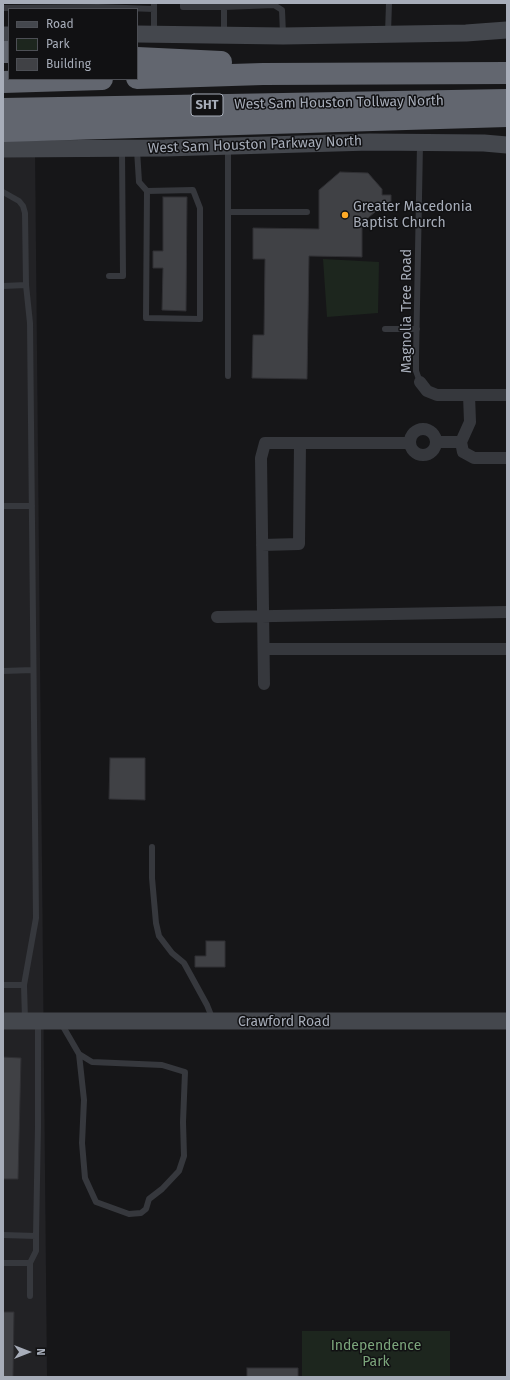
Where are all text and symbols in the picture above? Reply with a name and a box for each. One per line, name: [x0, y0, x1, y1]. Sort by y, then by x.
legend: [8, 8, 138, 80]
text: Road: [46, 17, 74, 31]
text: Park: [46, 37, 70, 51]
text: Building: [46, 57, 91, 71]
street label: West Sam Houston Tollway North: [234, 93, 444, 113]
road number: SHT: [191, 94, 223, 116]
street label: West Sam Houston Parkway North: [148, 133, 362, 157]
place label: Greater Macedonia Baptist Church: [353, 199, 472, 232]
marker: Greater Macedonia Baptist Church: [340, 210, 350, 220]
street label: Magnolia Tree Road: [399, 249, 415, 373]
street label: Crawford Road: [238, 1014, 330, 1030]
north arrow: [8, 1332, 48, 1372]
park label: Independence Park: [331, 1338, 421, 1370]
text: N: [34, 1348, 47, 1356]

